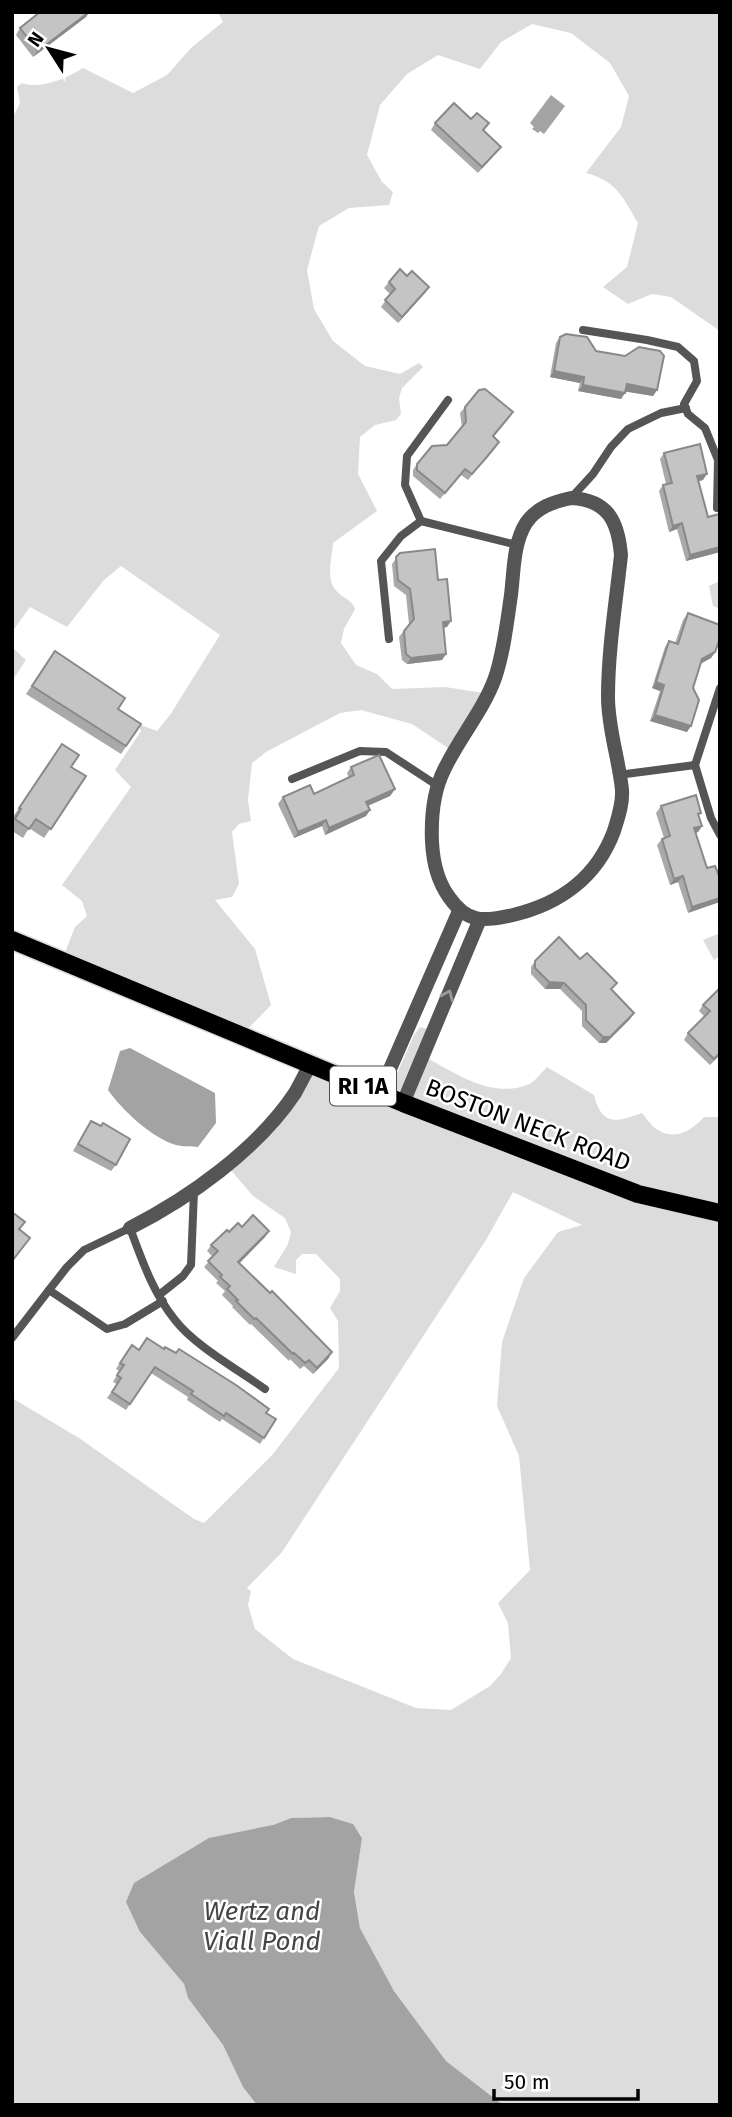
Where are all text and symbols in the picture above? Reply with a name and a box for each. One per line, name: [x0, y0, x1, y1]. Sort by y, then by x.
north arrow: [14, 14, 84, 84]
text: N: [23, 27, 49, 51]
one-way arrow: [440, 989, 454, 1002]
road number: RI 1A: [330, 1066, 396, 1106]
street label: BOSTON NECK ROAD: [421, 1073, 635, 1177]
water label: Wertz and Viall Pond: [203, 1896, 321, 1957]
scale bar: [494, 2058, 638, 2102]
text: 50 m: [504, 2069, 550, 2095]

